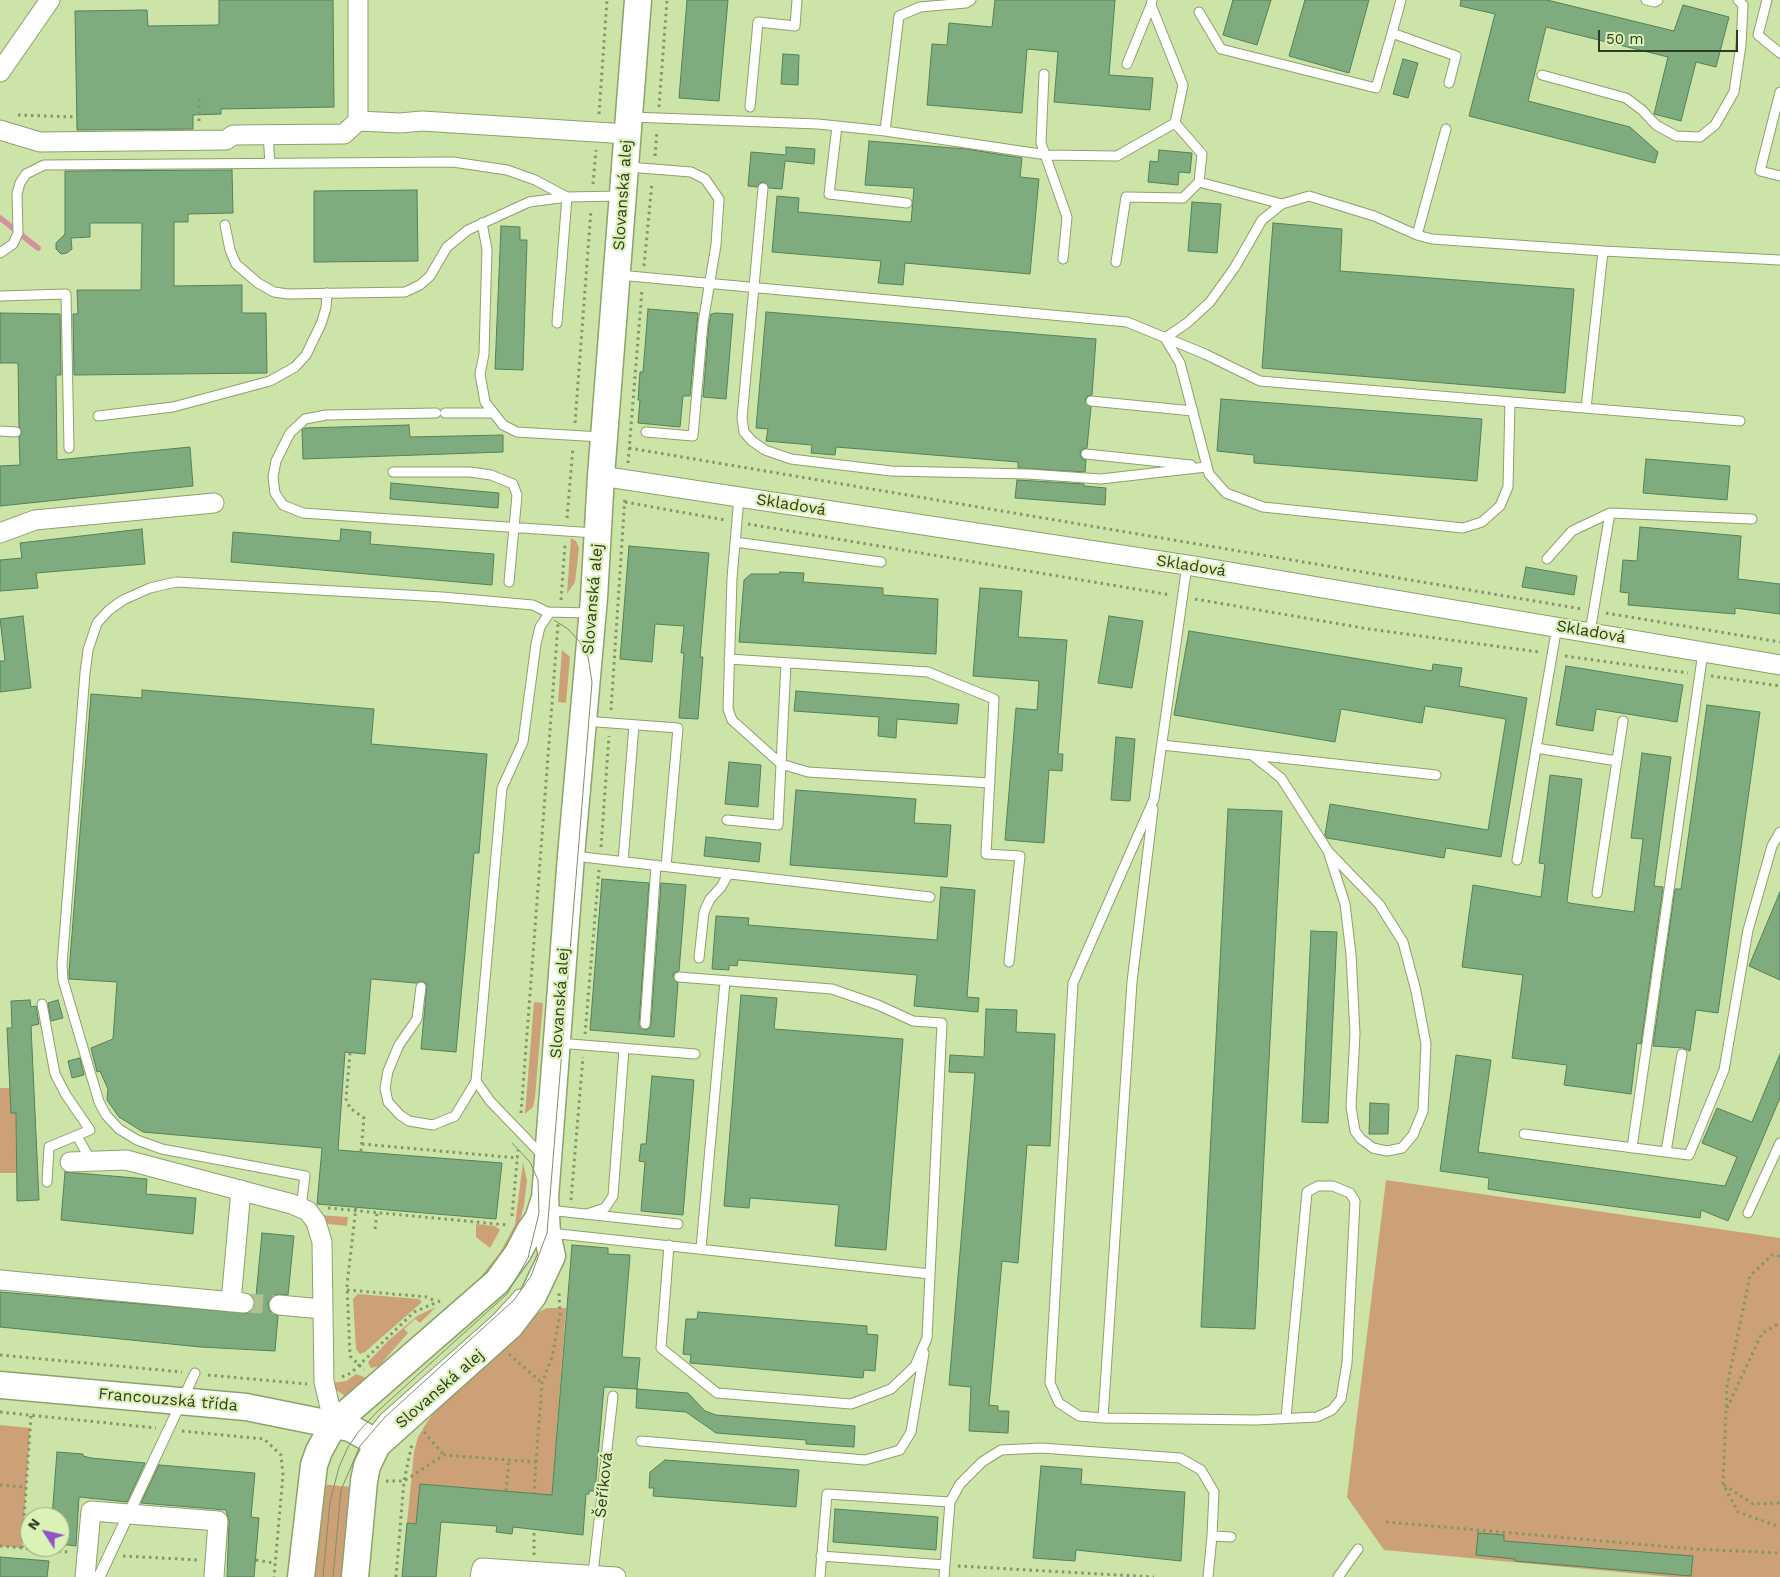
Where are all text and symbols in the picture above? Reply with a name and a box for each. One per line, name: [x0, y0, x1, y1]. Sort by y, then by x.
scale bar: [1600, 20, 1740, 52]
text: 50 m: [1606, 30, 1643, 48]
street label: Slovanská alej: [610, 139, 636, 251]
street label: Skladová: [755, 490, 827, 520]
street label: Slovanská alej: [579, 543, 607, 655]
street label: Skladová: [1155, 551, 1227, 581]
street label: Skladová: [1555, 616, 1627, 648]
street label: Slovanská alej: [547, 947, 573, 1059]
street label: Slovanská alej: [392, 1345, 488, 1433]
street label: Francouzská třída: [98, 1384, 238, 1416]
street label: Šeříková: [591, 1451, 617, 1519]
north arrow: [20, 1507, 70, 1557]
text: N: [24, 1515, 43, 1533]

